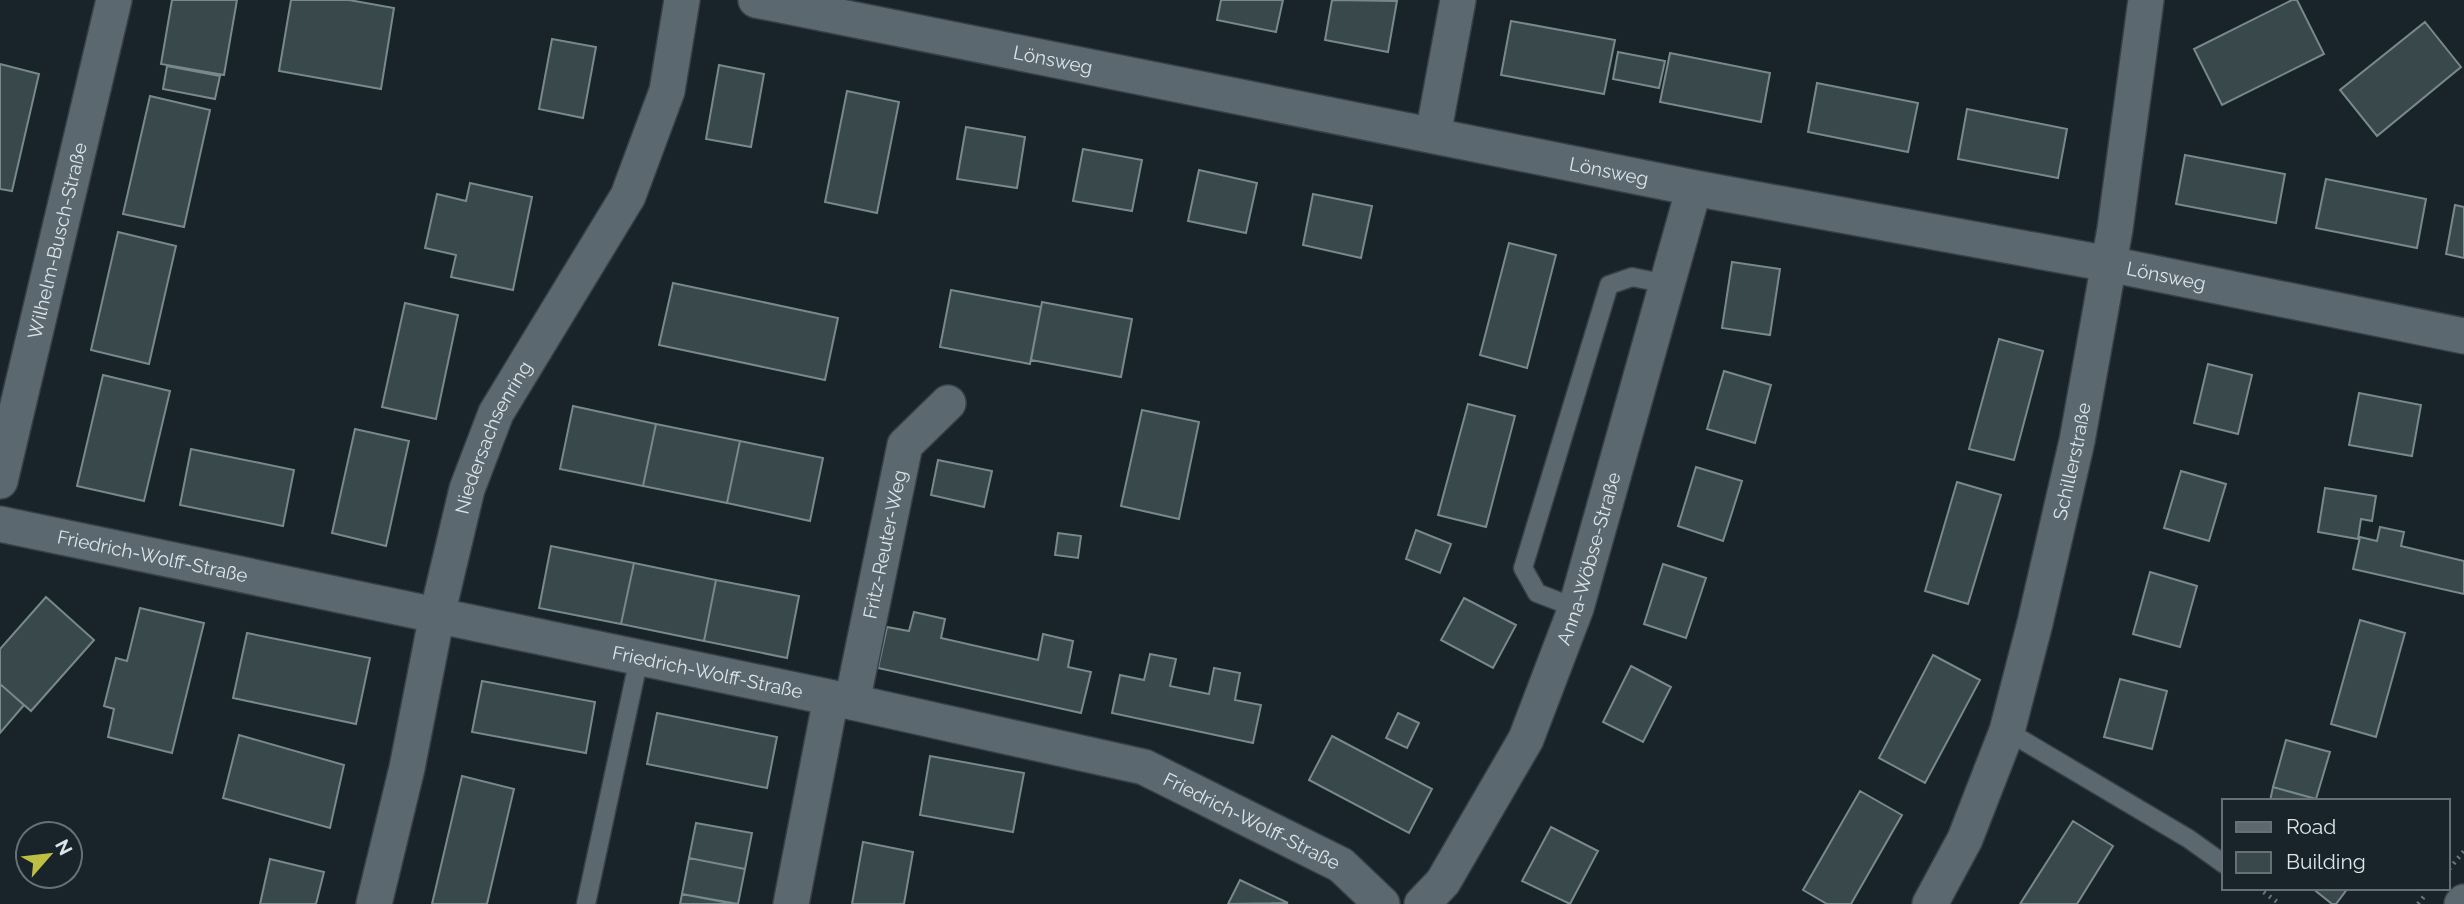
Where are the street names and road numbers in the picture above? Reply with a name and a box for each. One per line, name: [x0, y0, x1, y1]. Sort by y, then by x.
street label: Lönsweg: [1012, 41, 1095, 78]
street label: Wilhelm-Busch-Straße: [23, 140, 91, 341]
street label: Lönsweg: [1568, 152, 1651, 190]
street label: Lönsweg: [2125, 257, 2208, 294]
street label: Niedersachsenring: [450, 357, 536, 516]
street label: Schillerstraße: [2048, 401, 2095, 522]
street label: Fritz-Reuter-Weg: [858, 468, 911, 621]
street label: Anna-Wöbse-Straße: [1552, 470, 1625, 648]
street label: Friedrich-Wolff-Straße: [55, 525, 250, 587]
street label: Friedrich-Wolff-Straße: [610, 641, 805, 702]
street label: Friedrich-Wolff-Straße: [1160, 768, 1344, 874]

